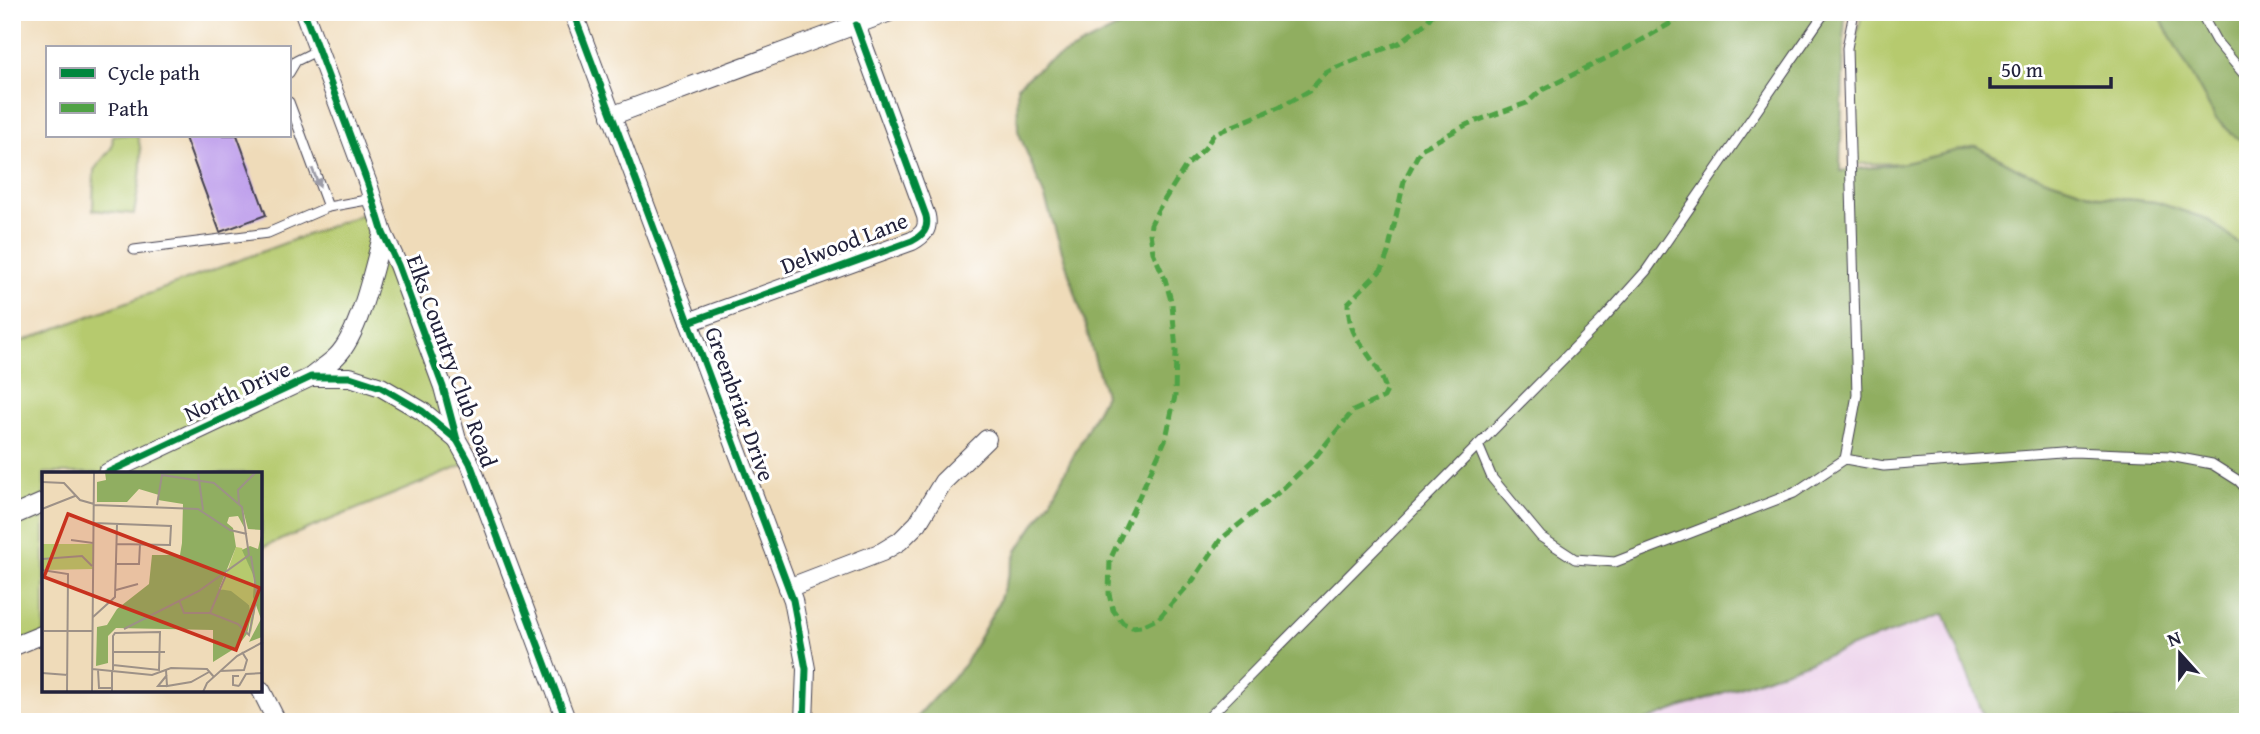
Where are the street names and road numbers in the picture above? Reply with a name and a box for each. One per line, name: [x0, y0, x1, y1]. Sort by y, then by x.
street label: Delwood Lane: [775, 203, 912, 282]
street label: Elks Country Club Road: [399, 250, 507, 472]
street label: Greenbriar Drive: [697, 322, 784, 486]
street label: North Drive: [178, 352, 295, 430]

